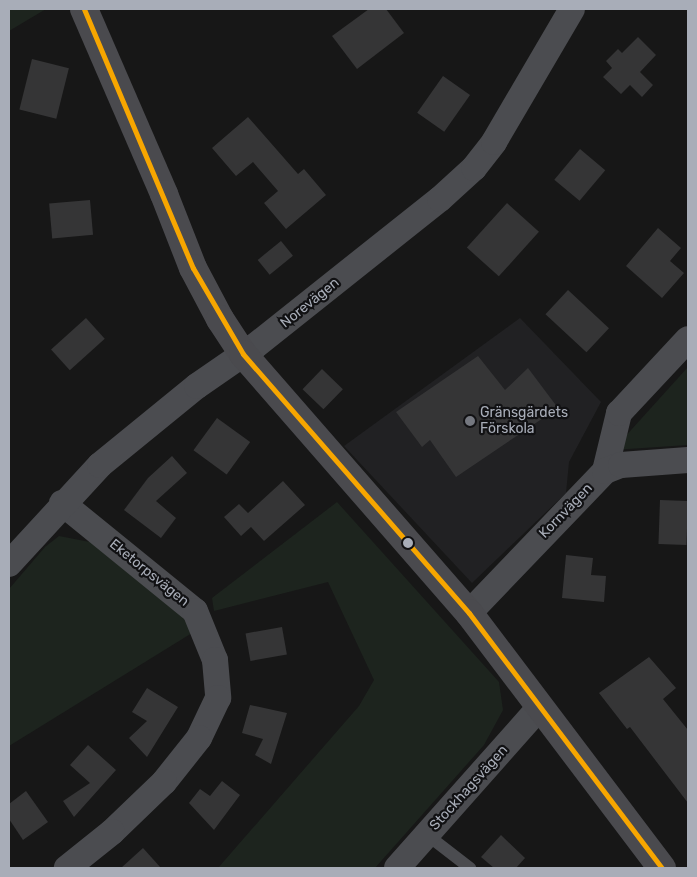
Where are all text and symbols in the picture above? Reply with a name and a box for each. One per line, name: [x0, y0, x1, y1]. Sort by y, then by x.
street label: Norevägen: [277, 274, 343, 332]
place label: Gränsgärdets Förskola: [480, 405, 568, 438]
marker: Gränsgärdets Förskola: [464, 415, 476, 427]
street label: Kornvägen: [536, 480, 596, 542]
street label: Eketorpsvägen: [106, 536, 192, 610]
unlabelled marker: [403, 538, 413, 548]
street label: Stockhagsvägen: [426, 742, 512, 834]

